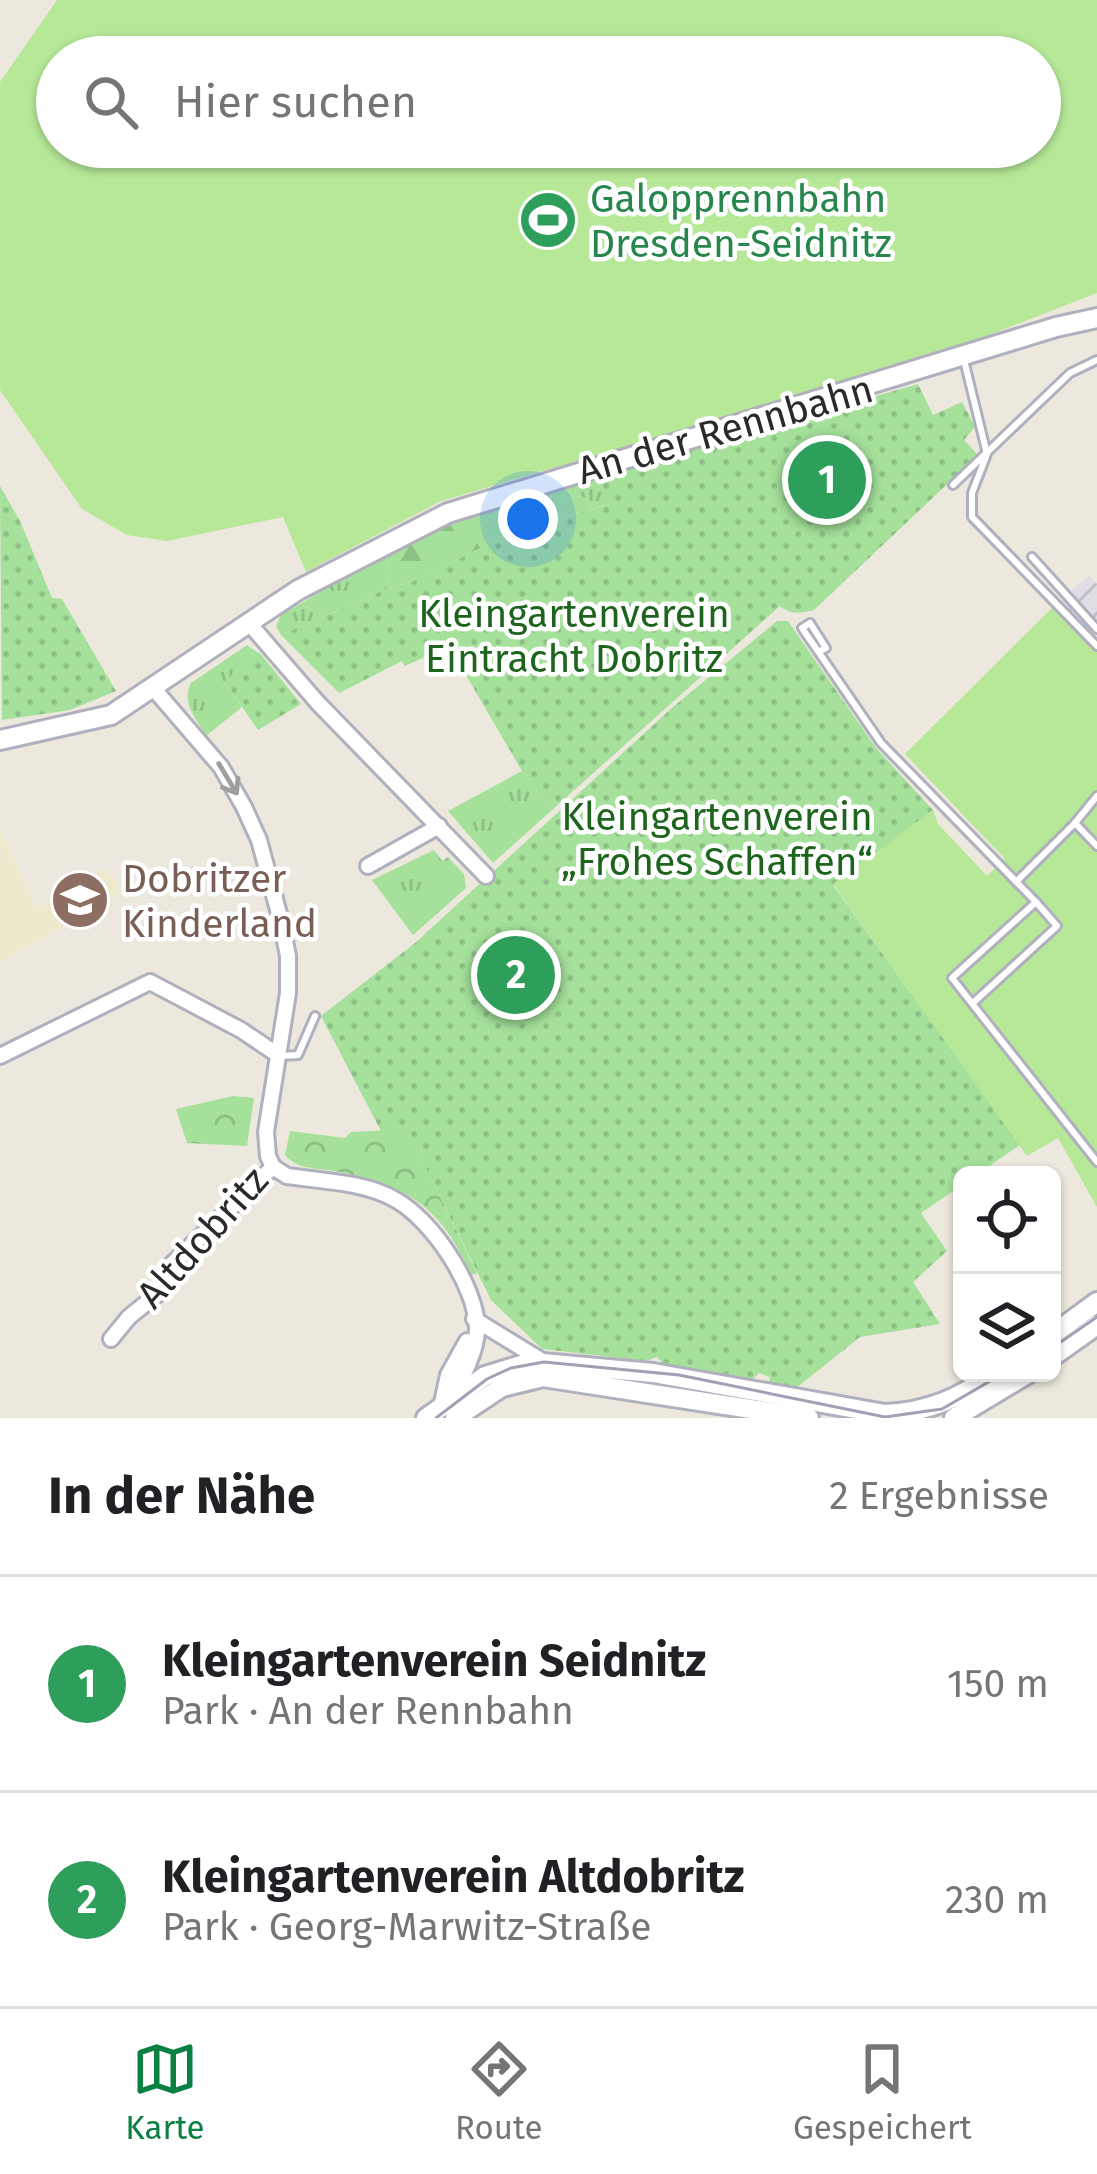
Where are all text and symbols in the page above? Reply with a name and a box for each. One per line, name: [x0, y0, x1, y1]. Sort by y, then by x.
search box: [36, 36, 1061, 168]
icon: search: [78, 69, 144, 135]
text: Hier suchen: [174, 75, 417, 129]
place label: Galopprennbahn Dresden-Seidnitz: [590, 176, 892, 267]
sports icon: Galopprennbahn Dresden-Seidnitz: [517, 189, 579, 251]
street label: An der Rennbahn: [572, 366, 878, 494]
pin: 1: [788, 435, 866, 525]
your location: [498, 489, 558, 549]
park label: Kleingartenverein Eintracht Dobritz: [418, 591, 730, 682]
one-way arrow: [216, 761, 240, 796]
park label: Kleingartenverein „Frohes Schaffen“: [561, 794, 873, 885]
place label: Dobritzer Kinderland: [122, 856, 317, 947]
school or university icon: Dobritzer Kinderland: [49, 869, 111, 931]
pin: 2: [477, 930, 555, 1020]
street label: Altdobritz: [128, 1158, 278, 1318]
map controls: [953, 1166, 1061, 1382]
button: locate: [953, 1166, 1061, 1274]
button: layers: [953, 1274, 1061, 1382]
text: In der Nähe: [48, 1465, 315, 1527]
text: 2 Ergebnisse: [829, 1473, 1049, 1519]
text: Kleingartenverein Seidnitz: [162, 1634, 706, 1688]
text: 1: [78, 1661, 96, 1707]
text: 150 m: [947, 1661, 1049, 1707]
text: Park · An der Rennbahn: [162, 1688, 574, 1734]
text: Kleingartenverein Altdobritz: [162, 1850, 744, 1904]
text: 2: [77, 1877, 97, 1923]
text: 230 m: [945, 1877, 1049, 1923]
text: Park · Georg-Marwitz-Straße: [162, 1904, 652, 1950]
tab: Karte: [125, 2036, 205, 2148]
tab: Route: [455, 2036, 542, 2148]
tab: Gespeichert: [793, 2036, 972, 2148]

